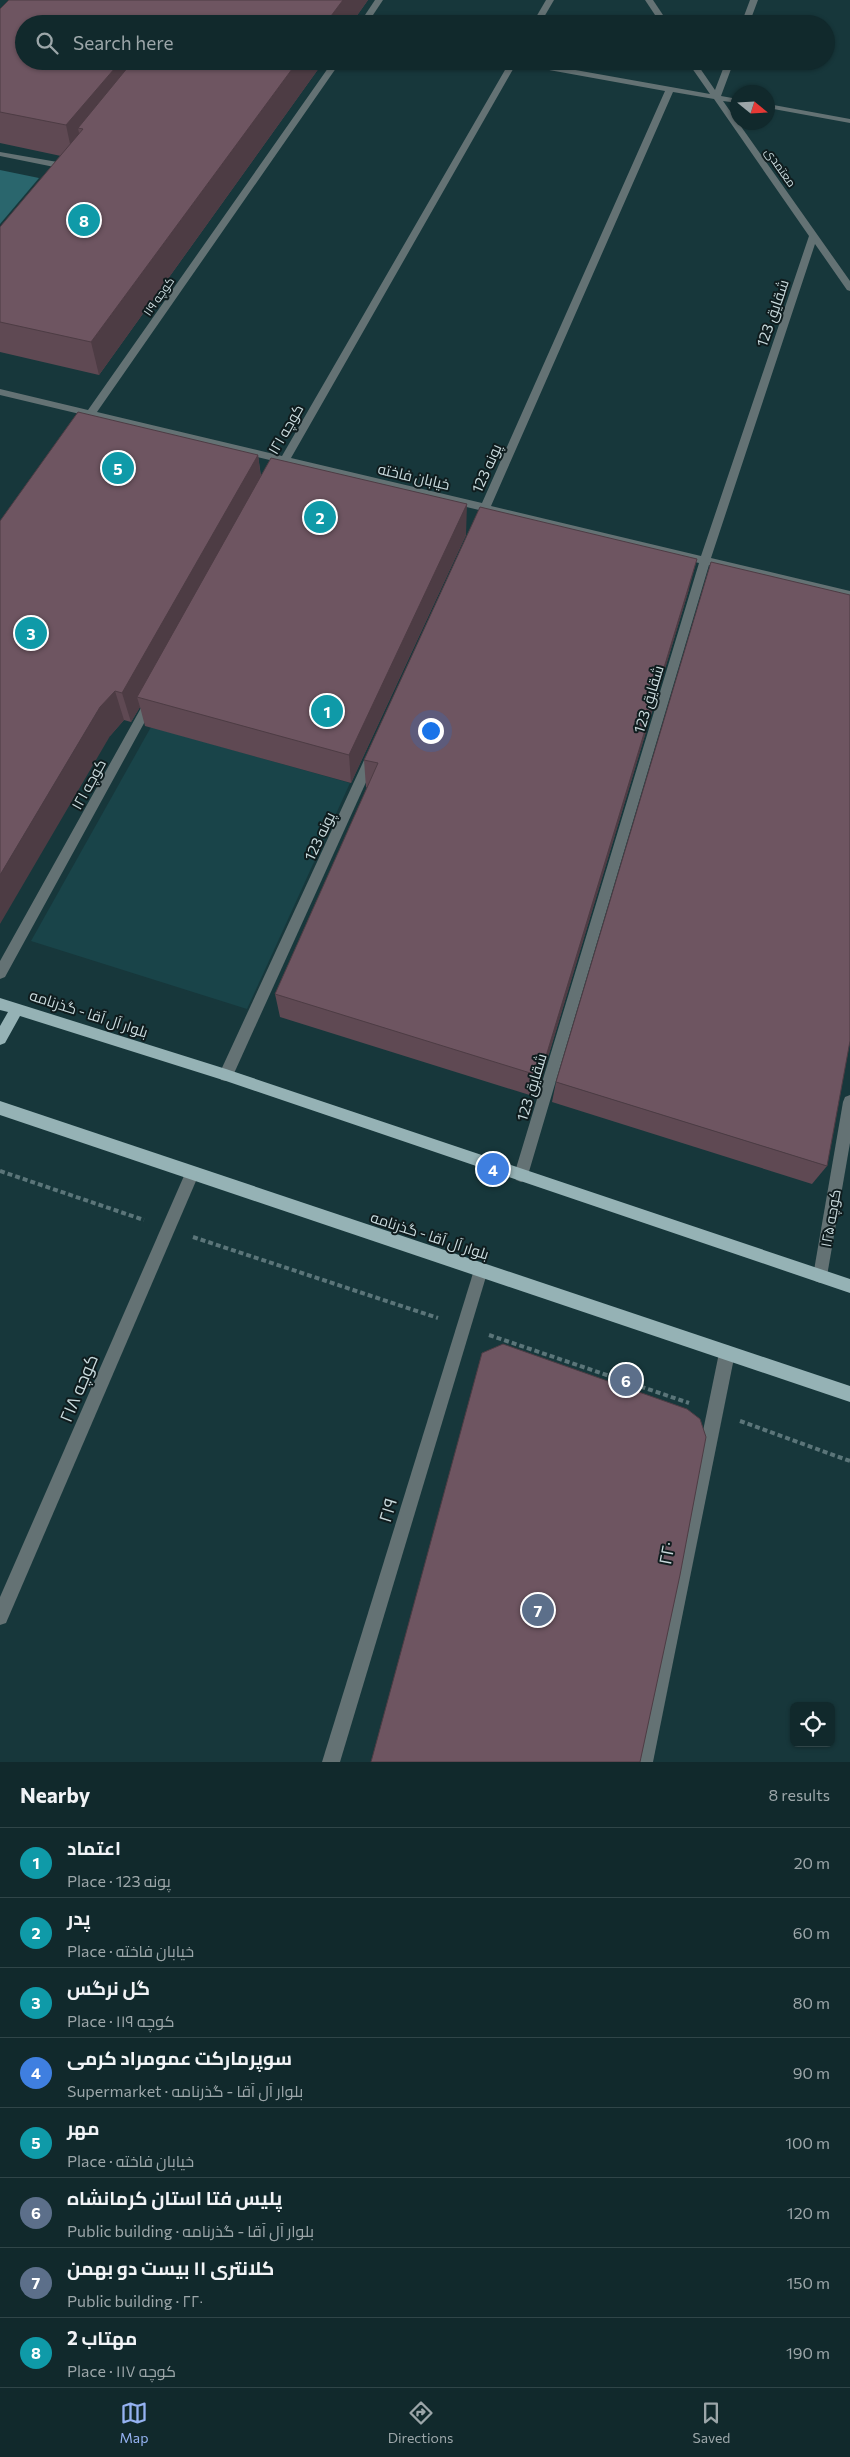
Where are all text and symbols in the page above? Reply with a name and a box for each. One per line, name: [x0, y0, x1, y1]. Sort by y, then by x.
search box: [15, 15, 835, 70]
icon: search: [33, 29, 61, 57]
text: Search here: [73, 31, 173, 54]
north arrow: [730, 85, 775, 130]
street label: معتمدی: [762, 145, 799, 190]
pin: 8: [68, 201, 100, 239]
street label: کوچه ۱۱۹: [140, 274, 179, 320]
street label: 123 شقایق: [752, 277, 794, 350]
street label: کوچه ۱۲۱: [263, 401, 308, 458]
street label: 123 پونه: [467, 441, 507, 496]
pin: 5: [102, 449, 134, 487]
street label: خیابان فاخته: [376, 459, 452, 495]
pin: 2: [304, 498, 336, 536]
pin: 3: [15, 614, 47, 652]
street label: 123 شقایق: [629, 663, 669, 736]
pin: 1: [311, 692, 343, 730]
your location: [418, 718, 444, 744]
street label: کوچه ۱۲۱: [67, 756, 111, 813]
street label: 123 پونه: [300, 809, 340, 864]
street label: بلوار آل آقا - گذرنامه: [27, 985, 151, 1042]
street label: 123 شقایق: [512, 1051, 552, 1124]
pin: 4: [477, 1150, 509, 1188]
street label: کوچه ۱۲۵: [816, 1188, 846, 1249]
street label: بلوار آل آقا - گذرنامه: [368, 1207, 492, 1264]
street label: کوچه ۲۱۸: [54, 1351, 104, 1426]
pin: 6: [610, 1361, 642, 1399]
street label: ۲۱۹: [373, 1495, 401, 1525]
street label: ۲۲۰: [653, 1539, 679, 1567]
pin: 7: [522, 1591, 554, 1629]
map controls: [790, 1702, 835, 1747]
button: locate: [790, 1702, 835, 1747]
text: Nearby: [20, 1782, 90, 1807]
text: 8 results: [769, 1785, 830, 1804]
text: اعتماد: [67, 1836, 121, 1859]
text: 1: [32, 1853, 40, 1872]
text: 20 m: [794, 1853, 830, 1872]
text: Place · 123 پونه: [67, 1871, 171, 1890]
text: پدر: [67, 1906, 91, 1929]
text: 2: [31, 1923, 41, 1942]
text: 60 m: [793, 1923, 830, 1942]
text: Place · خیابان فاخته: [67, 1941, 194, 1960]
text: گل نرگس: [67, 1976, 150, 1999]
text: 3: [31, 1993, 41, 2012]
text: 80 m: [793, 1993, 830, 2012]
text: Place · کوچه ۱۱۹: [67, 2011, 174, 2030]
text: سوپرمارکت عمومراد کرمی: [67, 2046, 292, 2069]
text: 4: [31, 2063, 41, 2082]
text: 90 m: [793, 2063, 830, 2082]
text: Supermarket · بلوار آل آقا - گذرنامه: [67, 2081, 303, 2100]
text: مهر: [67, 2116, 99, 2139]
text: 5: [31, 2133, 41, 2152]
text: 100 m: [785, 2133, 830, 2152]
text: Place · خیابان فاخته: [67, 2151, 194, 2170]
text: پلیس فتا استان کرمانشاه: [67, 2186, 282, 2209]
text: 6: [31, 2203, 41, 2222]
text: 120 m: [787, 2203, 830, 2222]
text: Public building · بلوار آل آقا - گذرنامه: [67, 2221, 314, 2240]
text: کلانتری ۱۱ بیست دو بهمن: [67, 2256, 274, 2279]
text: 7: [32, 2273, 40, 2292]
text: 150 m: [787, 2273, 830, 2292]
text: Public building · ۲۲۰: [67, 2291, 203, 2310]
text: مهتاب 2: [67, 2326, 137, 2349]
text: 8: [31, 2343, 41, 2362]
text: 190 m: [786, 2343, 830, 2362]
text: Place · کوچه ۱۱۷: [67, 2361, 176, 2380]
tab: Map: [120, 2399, 148, 2446]
tab: Directions: [388, 2399, 453, 2446]
tab: Saved: [693, 2399, 730, 2446]

